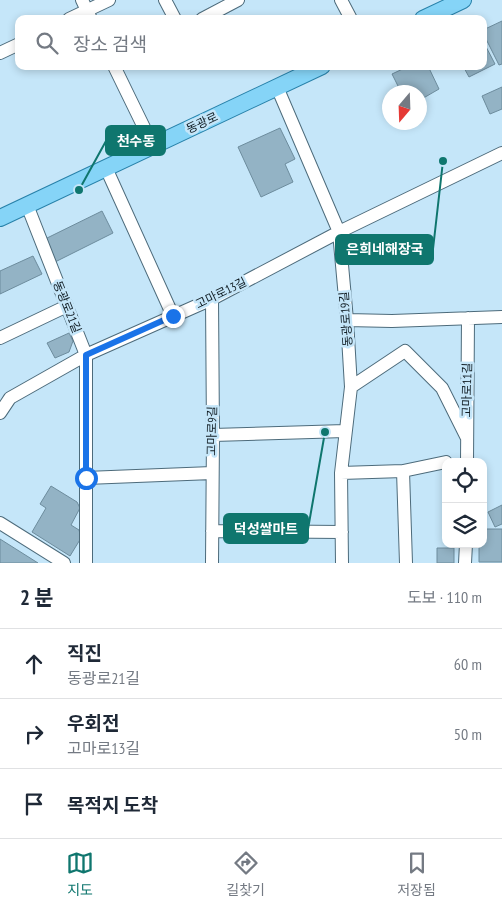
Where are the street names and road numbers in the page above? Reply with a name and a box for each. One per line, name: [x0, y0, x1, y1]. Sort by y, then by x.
street label: 동광로: [184, 109, 220, 136]
street label: 고마로13길: [193, 274, 249, 311]
street label: 동광로21길: [50, 279, 85, 335]
street label: 동광로19길: [336, 291, 355, 347]
street label: 고마로11길: [459, 362, 474, 418]
street label: 고마로9길: [204, 406, 219, 456]

